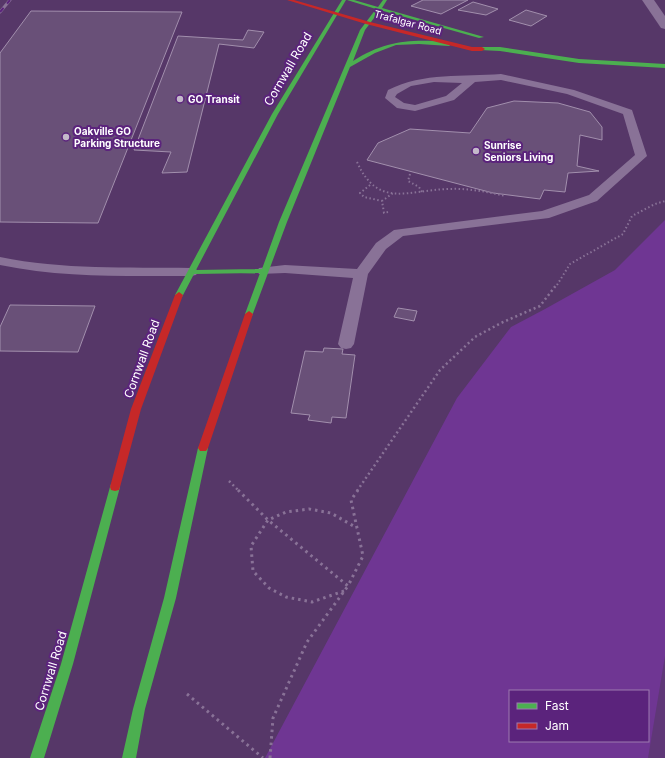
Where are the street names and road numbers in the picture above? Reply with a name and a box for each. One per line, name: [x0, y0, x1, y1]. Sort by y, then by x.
street label: Trafalgar Road: [373, 7, 443, 37]
street label: Cornwall Road: [260, 29, 315, 108]
street label: Cornwall Road: [120, 318, 163, 400]
street label: Cornwall Road: [31, 629, 70, 712]

